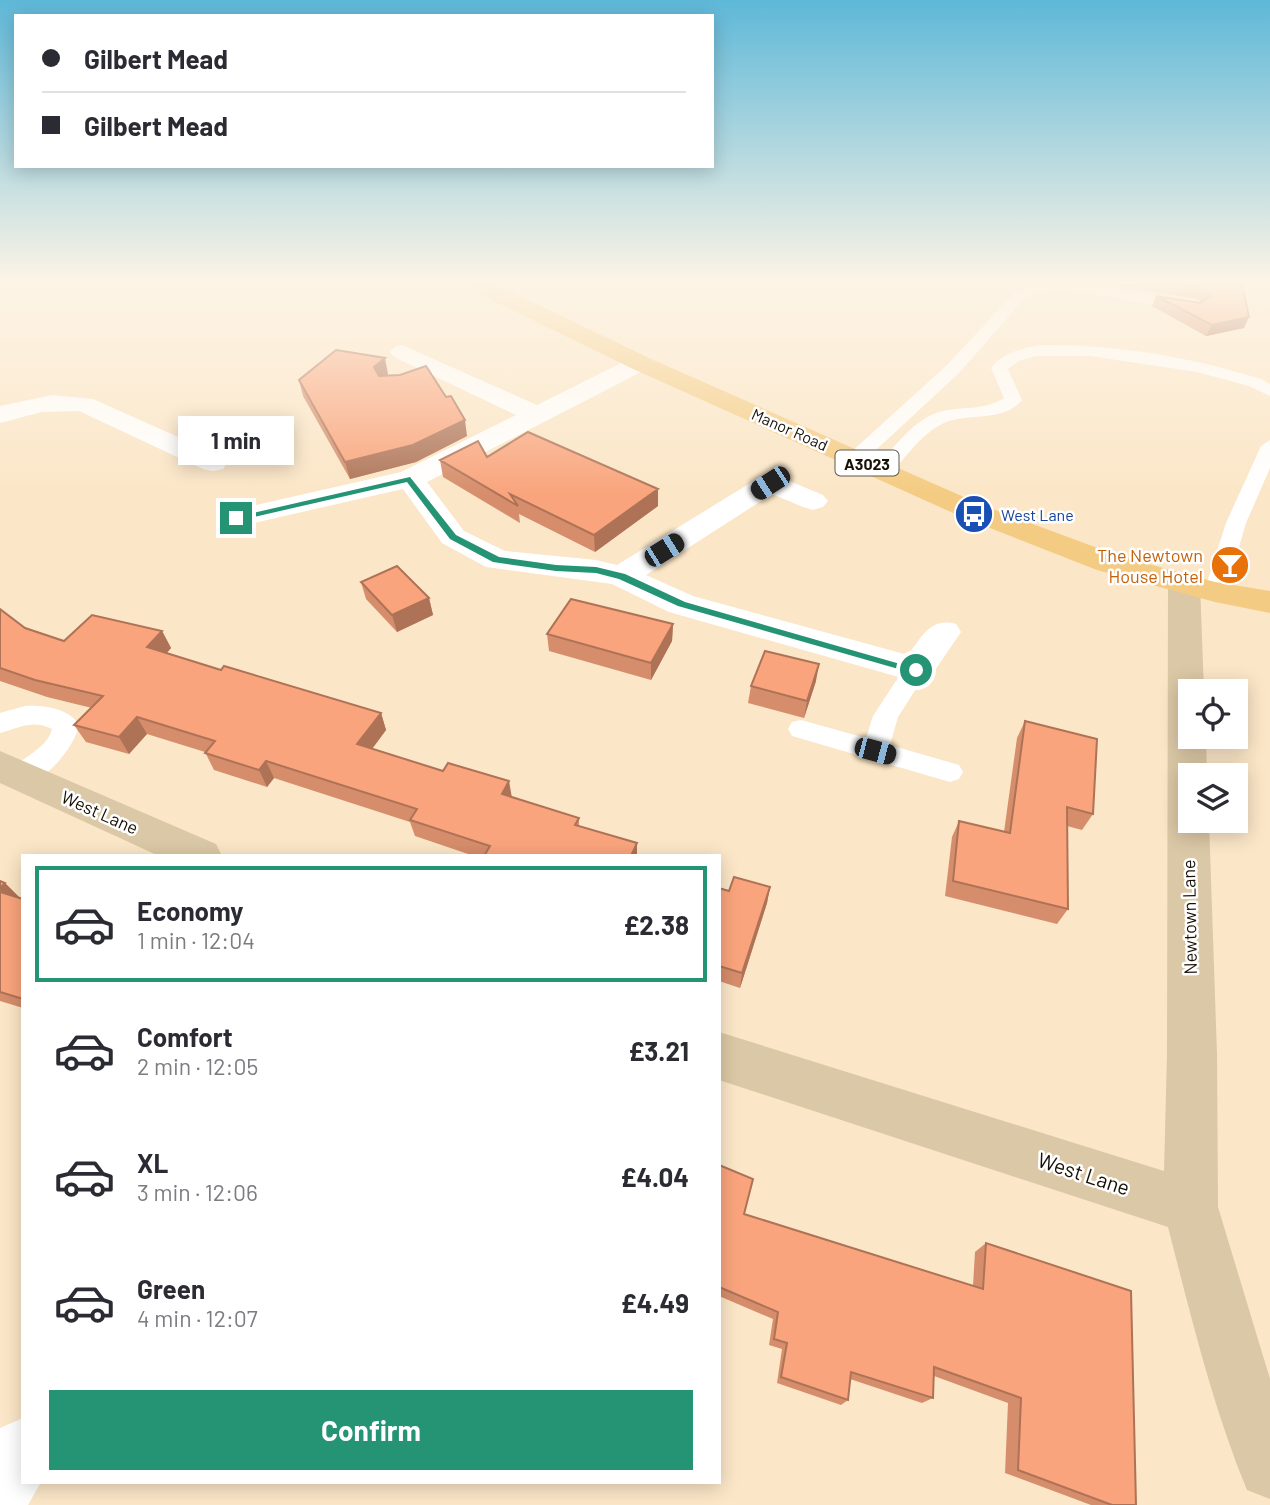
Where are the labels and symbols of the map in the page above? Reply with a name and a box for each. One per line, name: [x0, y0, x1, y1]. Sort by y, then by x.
street label: Manor Road: [749, 404, 831, 454]
callout: 1 min: [178, 416, 294, 466]
road number: A3023: [836, 450, 898, 476]
car: [747, 463, 794, 503]
bus stop icon: West Lane: [953, 493, 995, 535]
route end: [220, 502, 252, 534]
place label: West Lane: [1001, 505, 1074, 524]
car: [641, 530, 688, 570]
place label: The Newtown House Hotel: [1097, 544, 1203, 587]
bar icon: The Newtown House Hotel: [1209, 544, 1251, 586]
route start: [900, 654, 932, 686]
car: [852, 735, 899, 767]
street label: West Lane: [58, 785, 142, 839]
street label: Newtown Lane: [1177, 859, 1201, 975]
street label: West Lane: [1035, 1146, 1133, 1200]

